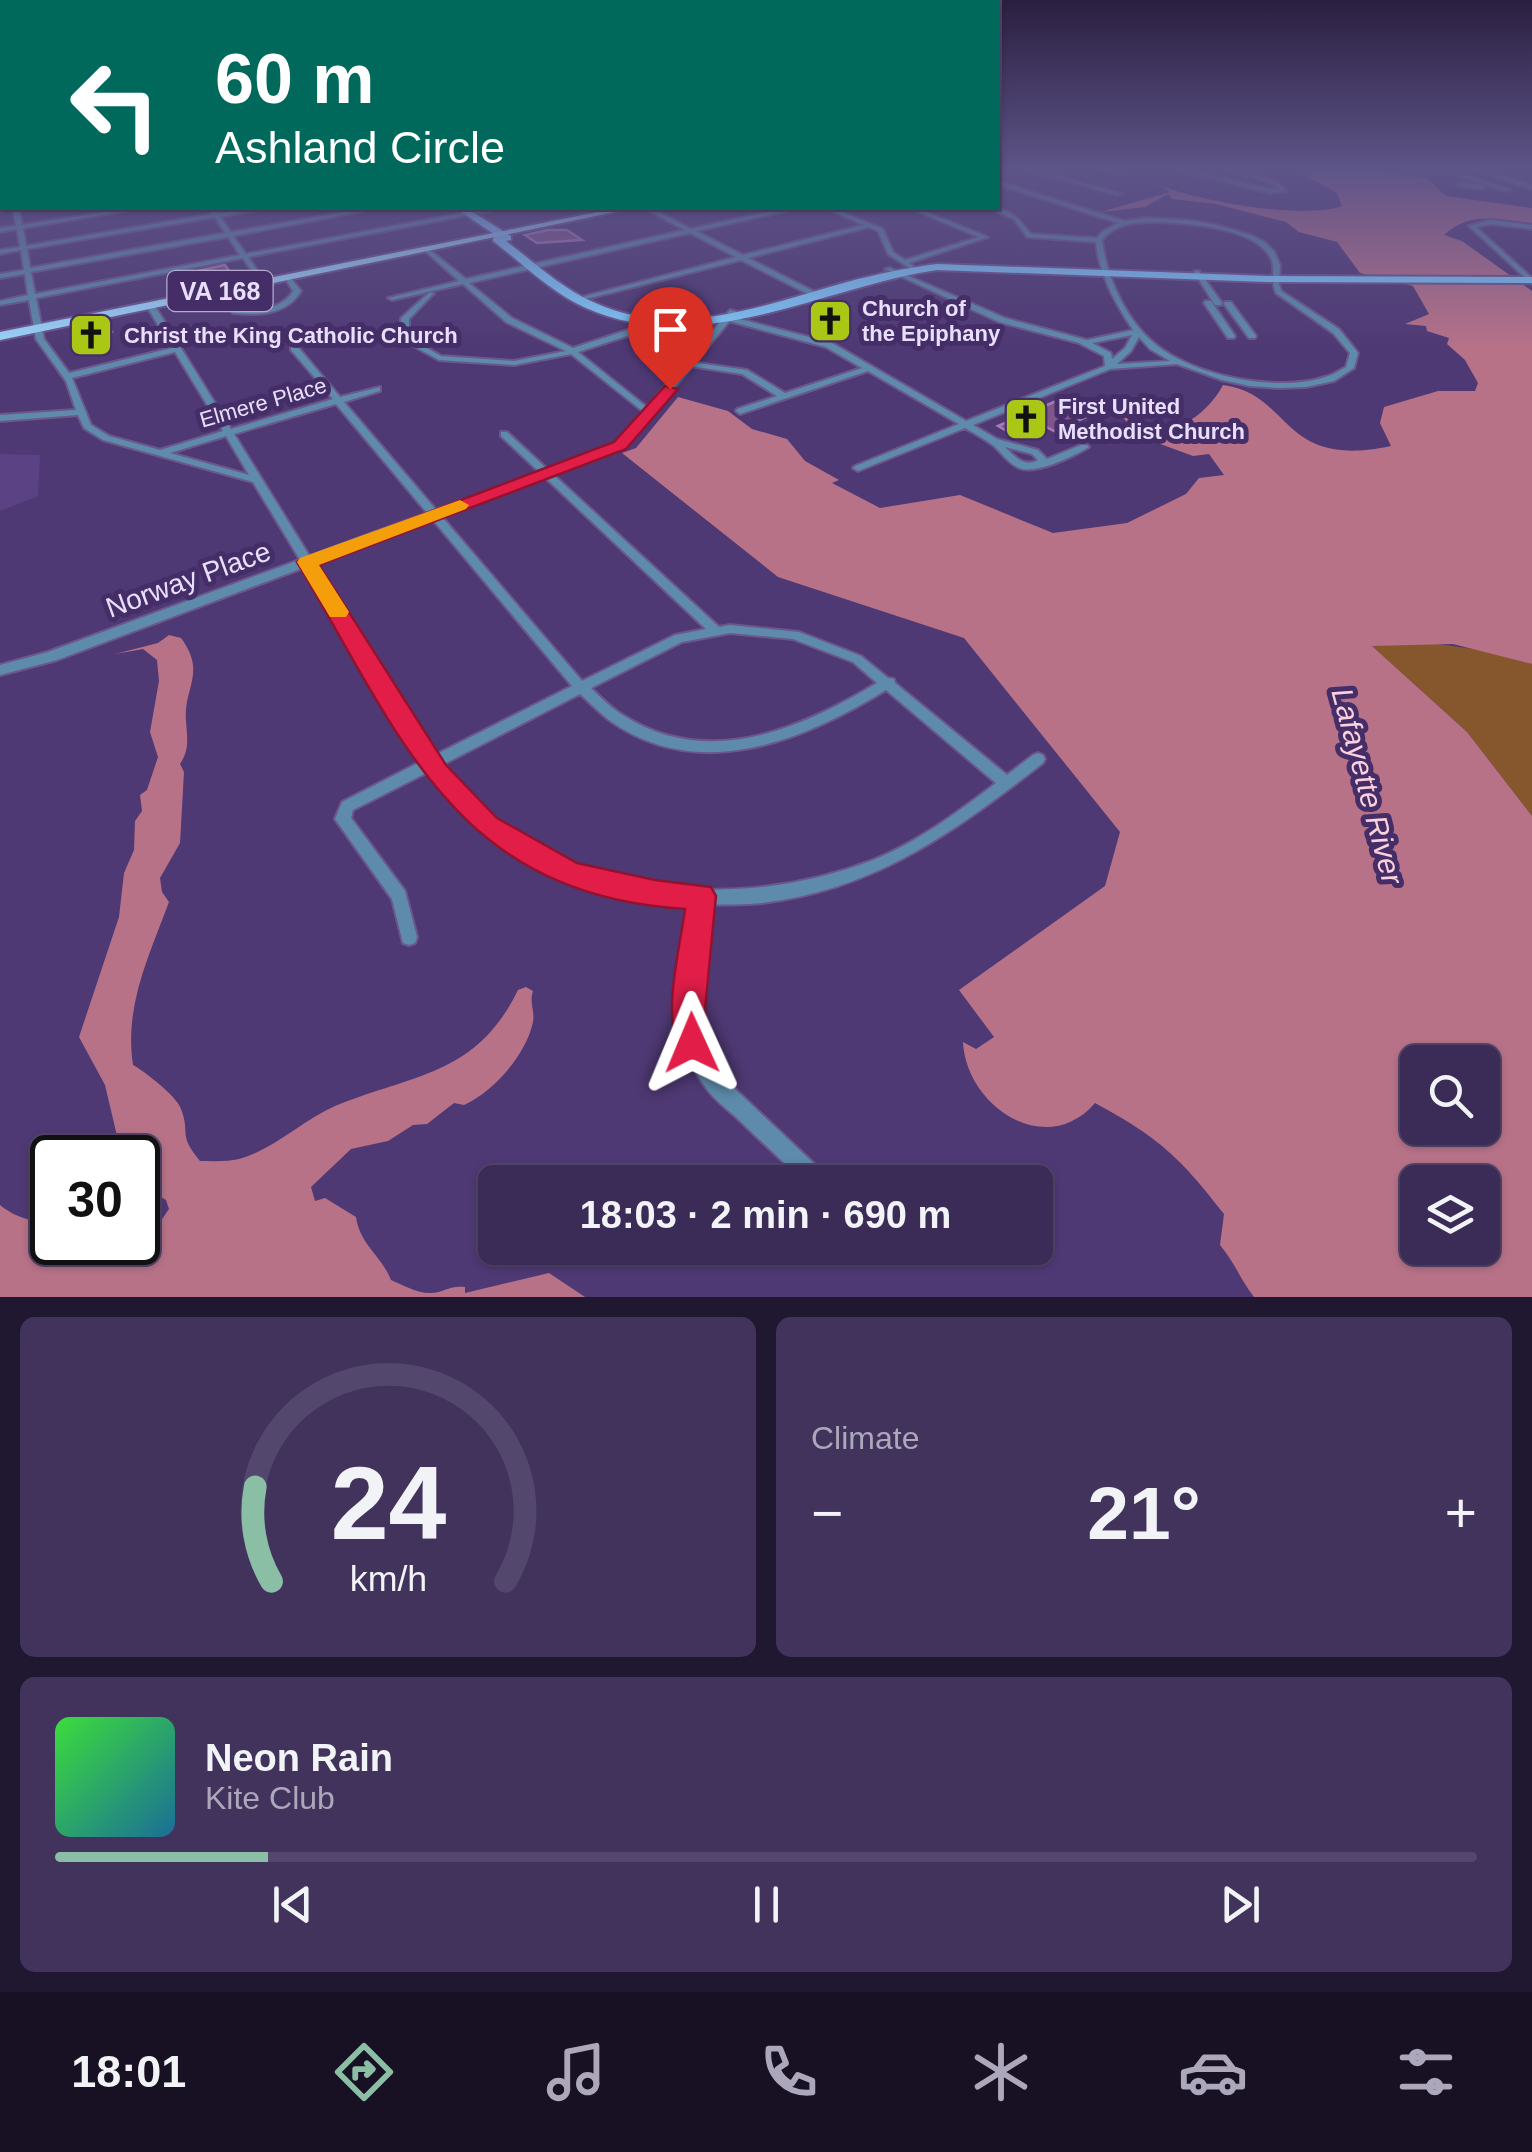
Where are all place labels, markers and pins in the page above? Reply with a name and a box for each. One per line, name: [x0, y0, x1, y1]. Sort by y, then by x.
pin: [628, 287, 713, 390]
place label: Church of the Epiphany: [862, 296, 1001, 346]
church icon: Church of the Epiphany: [807, 298, 853, 344]
church icon: Christ the King Catholic Church: [68, 312, 114, 358]
place label: Christ the King Catholic Church: [124, 323, 458, 348]
place label: First United Methodist Church: [1058, 394, 1245, 444]
church icon: First United Methodist Church: [1003, 396, 1049, 442]

